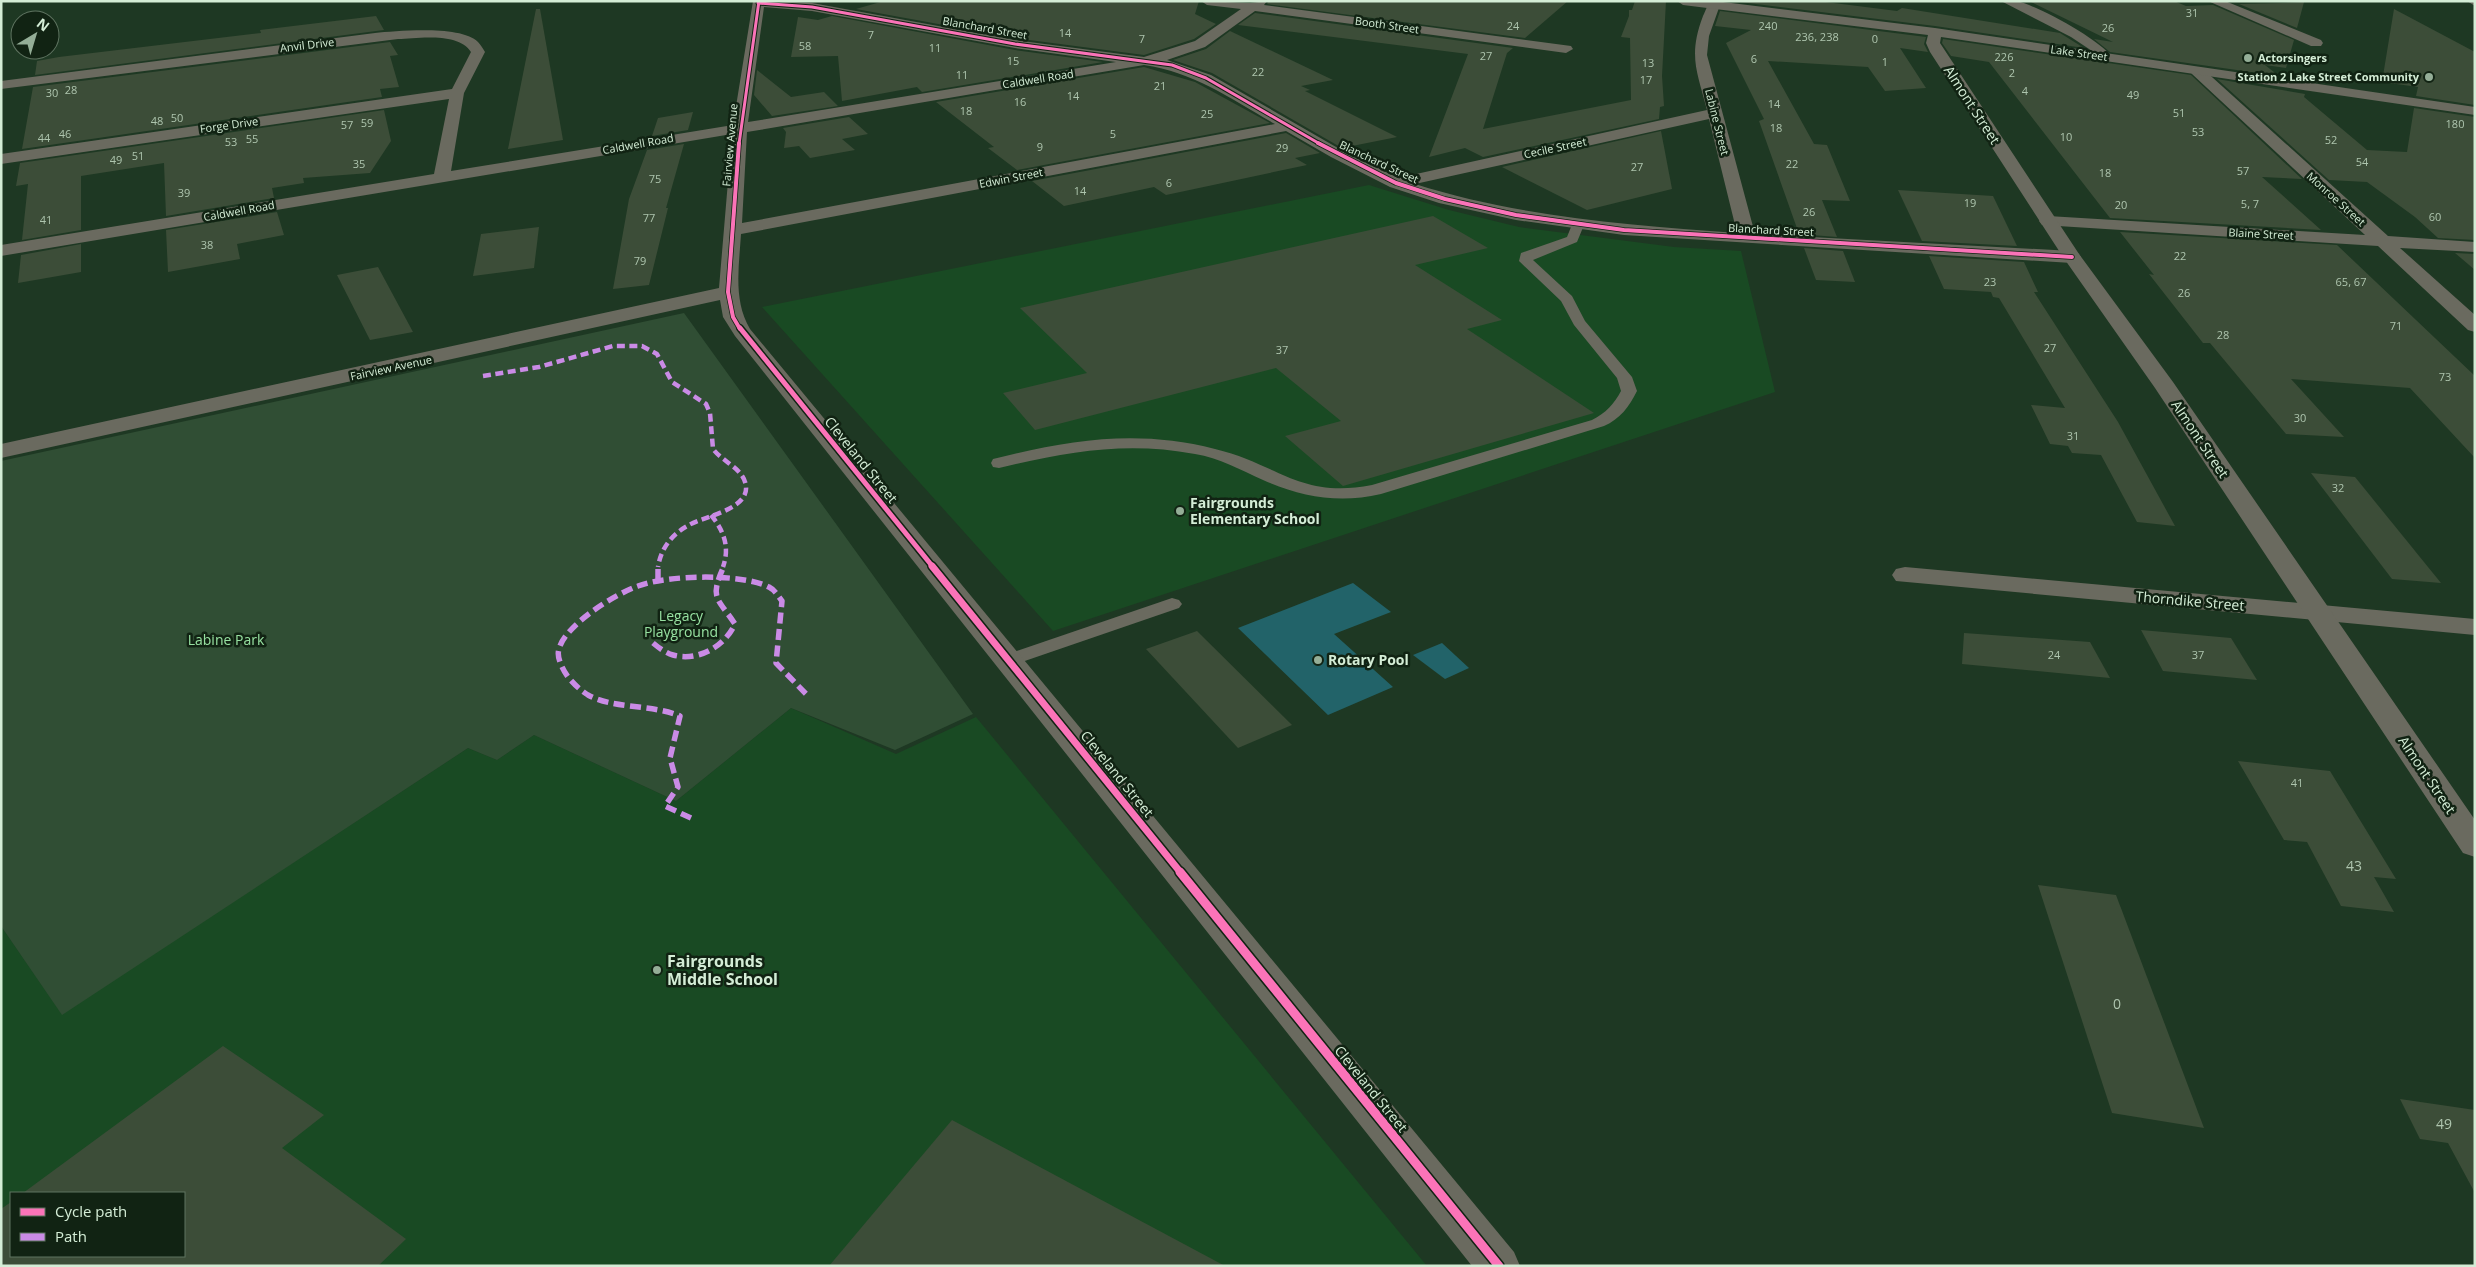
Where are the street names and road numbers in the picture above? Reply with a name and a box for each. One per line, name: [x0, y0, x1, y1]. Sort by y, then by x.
street label: Blanchard Street: [942, 13, 1029, 42]
street label: Booth Street: [1354, 13, 1420, 36]
street label: Anvil Drive: [279, 34, 335, 55]
street label: Lake Street: [2050, 41, 2109, 64]
street label: Almont Street: [1940, 62, 2005, 148]
street label: Caldwell Road: [1001, 65, 1075, 92]
street label: Labine Street: [1702, 87, 1733, 157]
street label: Fairview Avenue: [718, 103, 741, 187]
street label: Forge Drive: [199, 113, 259, 136]
street label: Caldwell Road: [601, 130, 675, 157]
street label: Cecile Street: [1522, 134, 1588, 161]
street label: Blanchard Street: [1337, 137, 1421, 186]
street label: Edwin Street: [978, 164, 1044, 191]
street label: Monroe Street: [2304, 168, 2369, 229]
street label: Caldwell Road: [202, 197, 276, 224]
street label: Blanchard Street: [1728, 220, 1814, 239]
street label: Blaine Street: [2228, 224, 2294, 243]
street label: Fairview Avenue: [349, 352, 433, 383]
street label: Almont Street: [2167, 396, 2233, 481]
street label: Cleveland Street: [821, 412, 902, 507]
street label: Thorndike Street: [2135, 586, 2245, 615]
street label: Cleveland Street: [1077, 726, 1158, 821]
street label: Almont Street: [2394, 732, 2460, 817]
street label: Cleveland Street: [1331, 1041, 1412, 1136]

